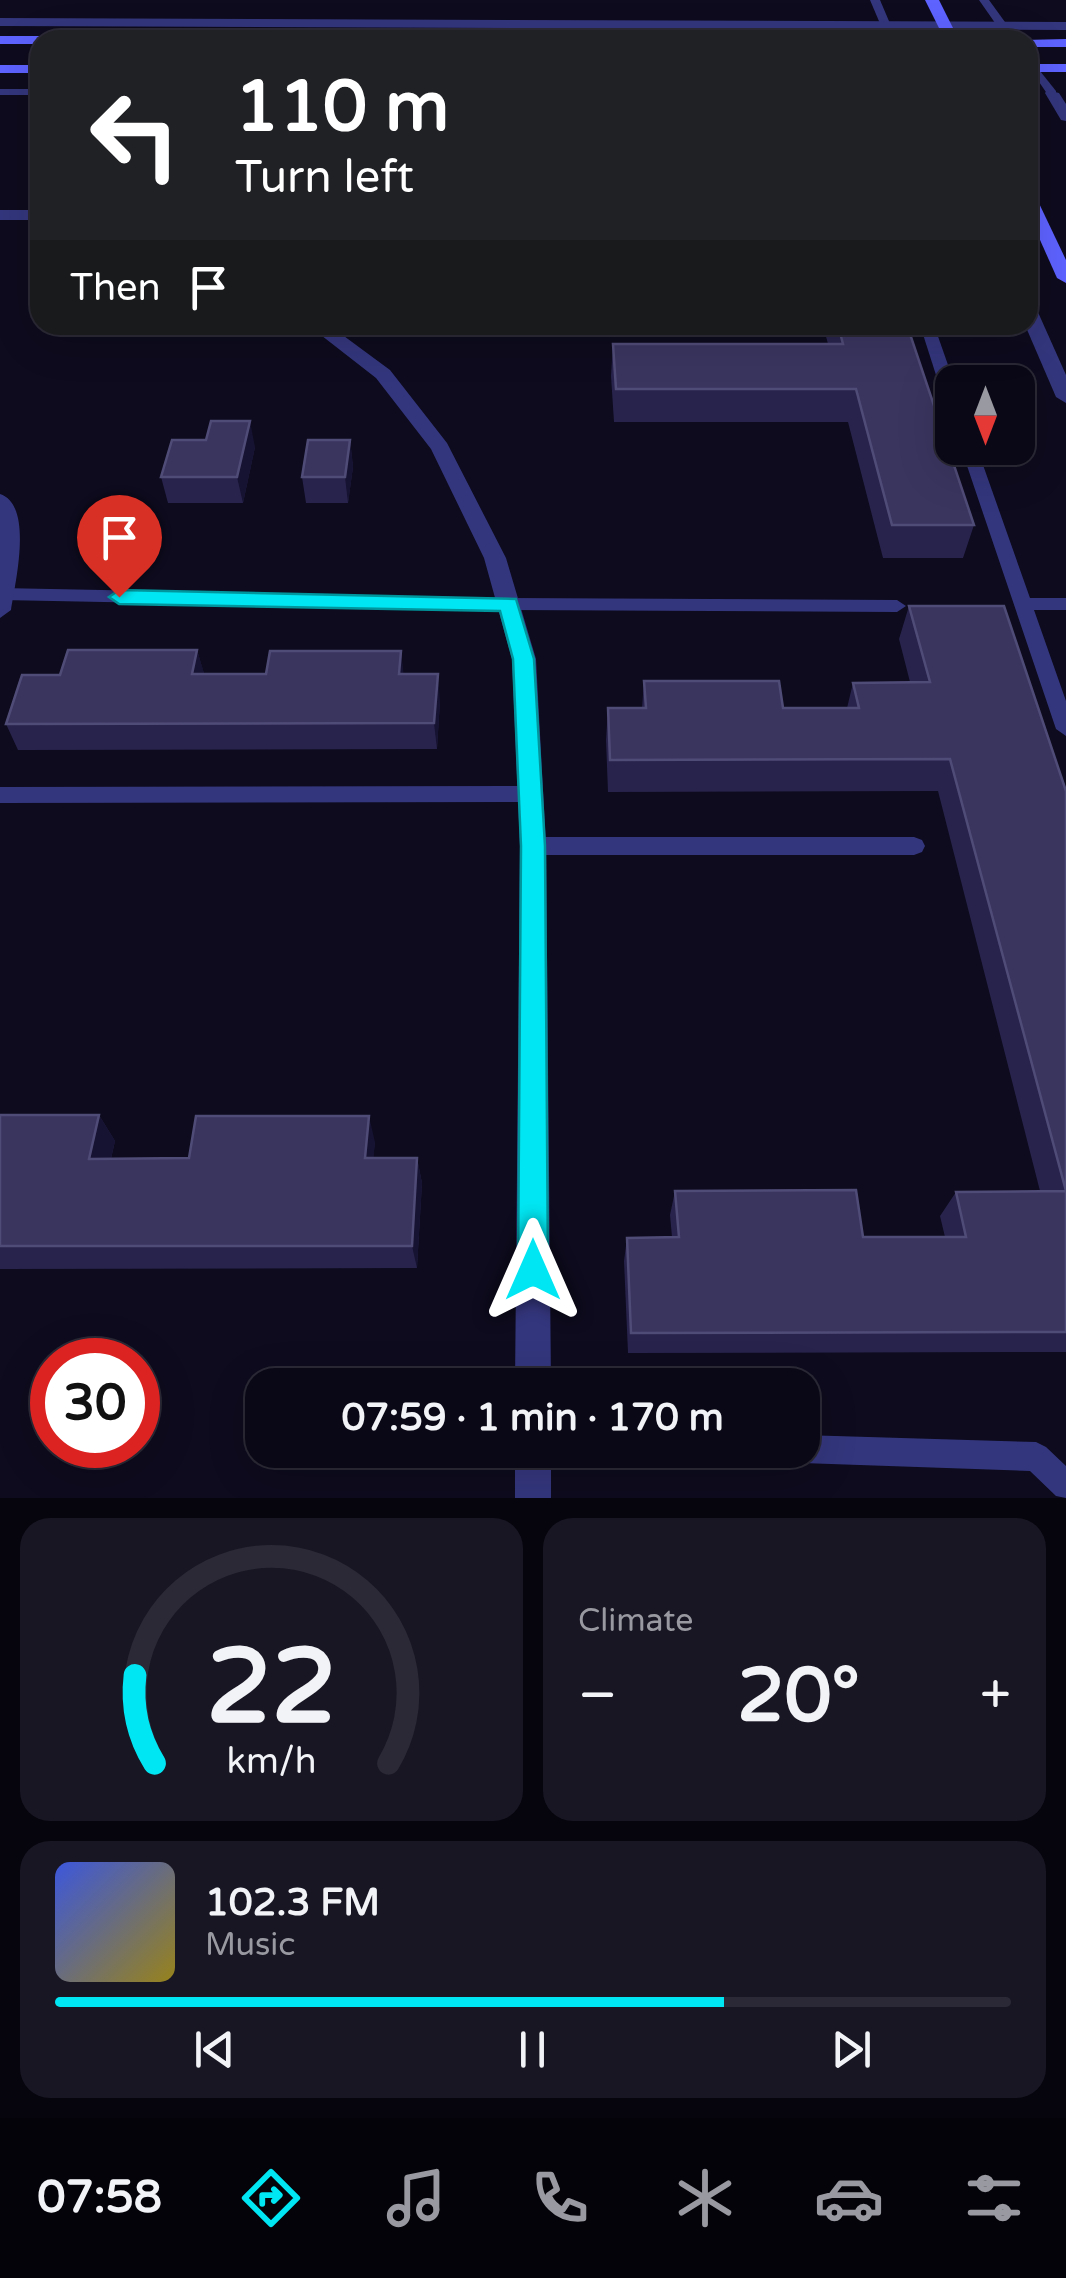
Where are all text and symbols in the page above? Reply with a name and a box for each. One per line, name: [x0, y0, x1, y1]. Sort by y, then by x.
text: 110 m: [235, 66, 449, 150]
icon: left: [70, 70, 200, 200]
text: Turn left: [235, 151, 414, 205]
icon: arrive: [181, 260, 236, 315]
text: Then: [70, 265, 161, 311]
north arrow: [935, 365, 1035, 465]
map controls: [935, 365, 1035, 465]
pin: [77, 495, 162, 598]
icon: arrive: [92, 510, 147, 565]
position arrow: [481, 1218, 585, 1322]
speed limit sign: 30: [30, 1338, 160, 1468]
text: 07:59 · 1 min · 170 m: [341, 1395, 724, 1441]
text: Climate: [578, 1602, 693, 1640]
text: 22: [206, 1626, 337, 1751]
text: 20°: [737, 1651, 860, 1741]
text: −: [578, 1663, 617, 1729]
text: +: [980, 1663, 1011, 1729]
text: km/h: [227, 1740, 316, 1783]
text: 102.3 FM: [205, 1880, 380, 1926]
text: Music: [205, 1926, 295, 1964]
icon: previous: [187, 2022, 242, 2077]
icon: pause: [505, 2022, 560, 2077]
icon: next: [824, 2022, 879, 2077]
icon: directions: [236, 2163, 306, 2233]
icon: music: [381, 2163, 451, 2233]
icon: phone: [525, 2163, 595, 2233]
icon: climate: [670, 2163, 740, 2233]
icon: car: [814, 2163, 884, 2233]
icon: filters: [959, 2163, 1029, 2233]
text: 07:58: [37, 2171, 162, 2225]

